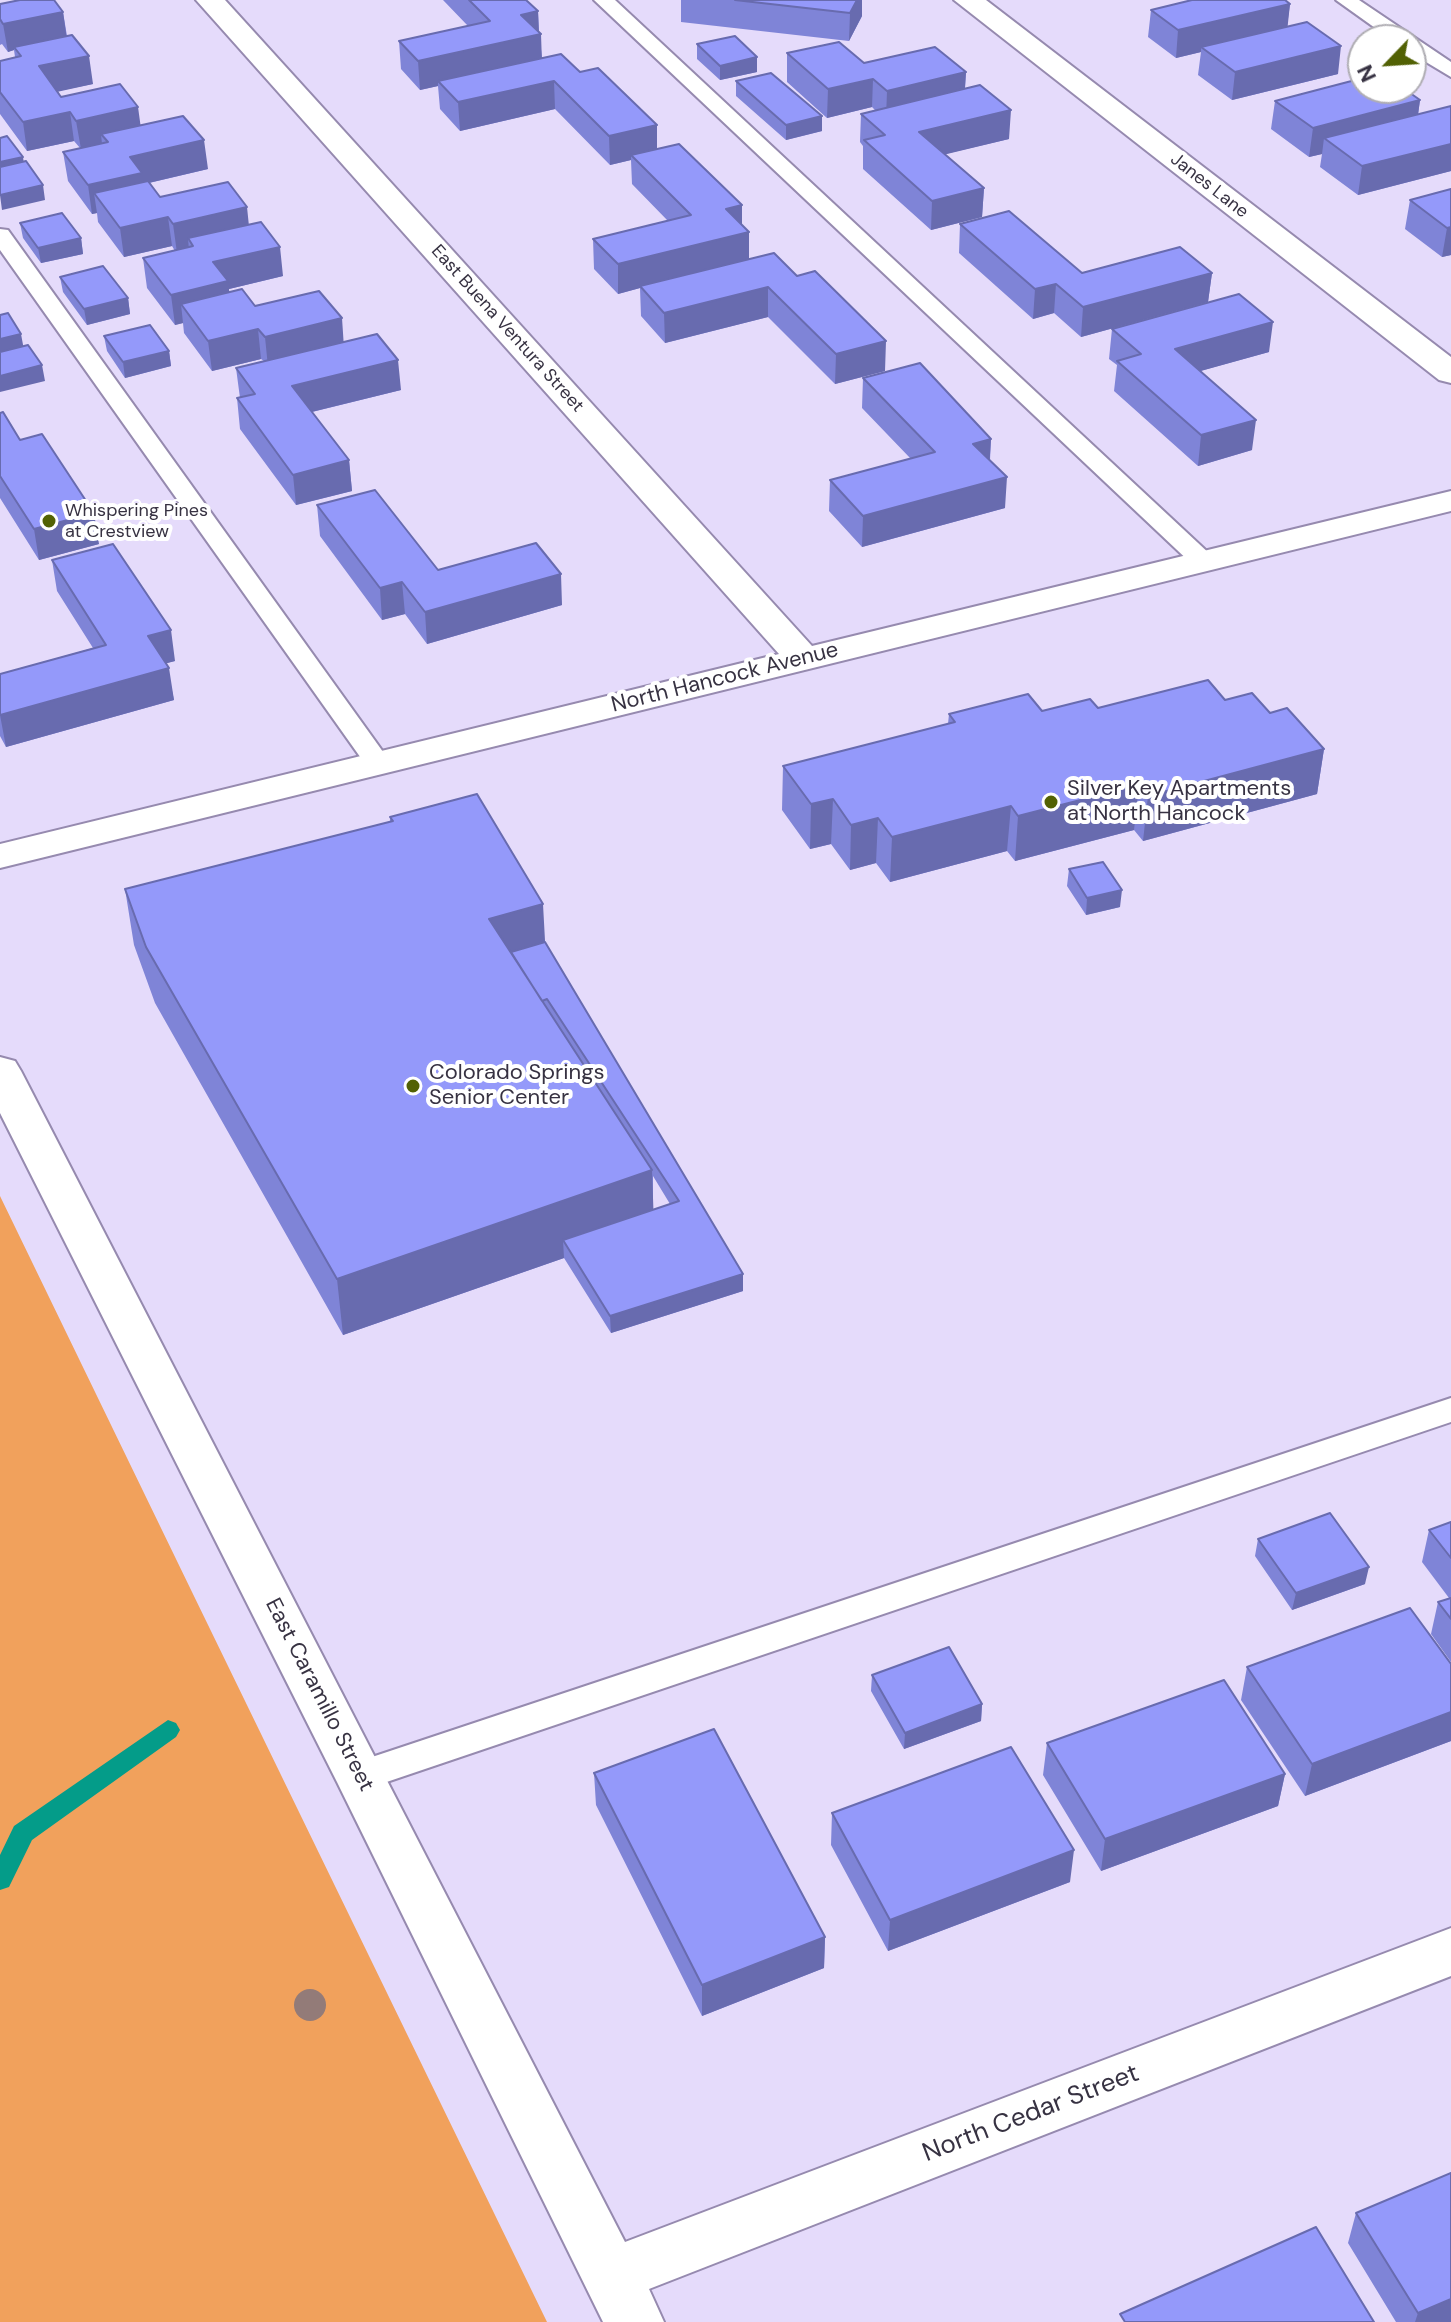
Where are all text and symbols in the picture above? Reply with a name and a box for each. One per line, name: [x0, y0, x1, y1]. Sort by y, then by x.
north arrow: [1347, 24, 1427, 104]
text: N: [1350, 60, 1383, 87]
street label: Janes Lane: [1166, 149, 1252, 223]
street label: East Buena Ventura Street: [426, 241, 588, 417]
place label: Whispering Pines at Crestview: [65, 500, 208, 542]
marker: Whispering Pines at Crestview: [40, 512, 58, 530]
street label: North Hancock Avenue: [609, 637, 841, 719]
place label: Silver Key Apartments at North Hancock: [1067, 776, 1291, 828]
marker: Silver Key Apartments at North Hancock: [1042, 793, 1060, 811]
place label: Colorado Springs Senior Center: [429, 1060, 604, 1112]
marker: Colorado Springs Senior Center: [404, 1077, 422, 1095]
street label: East Caramillo Street: [259, 1594, 379, 1796]
street label: North Cedar Street: [918, 2058, 1144, 2170]

